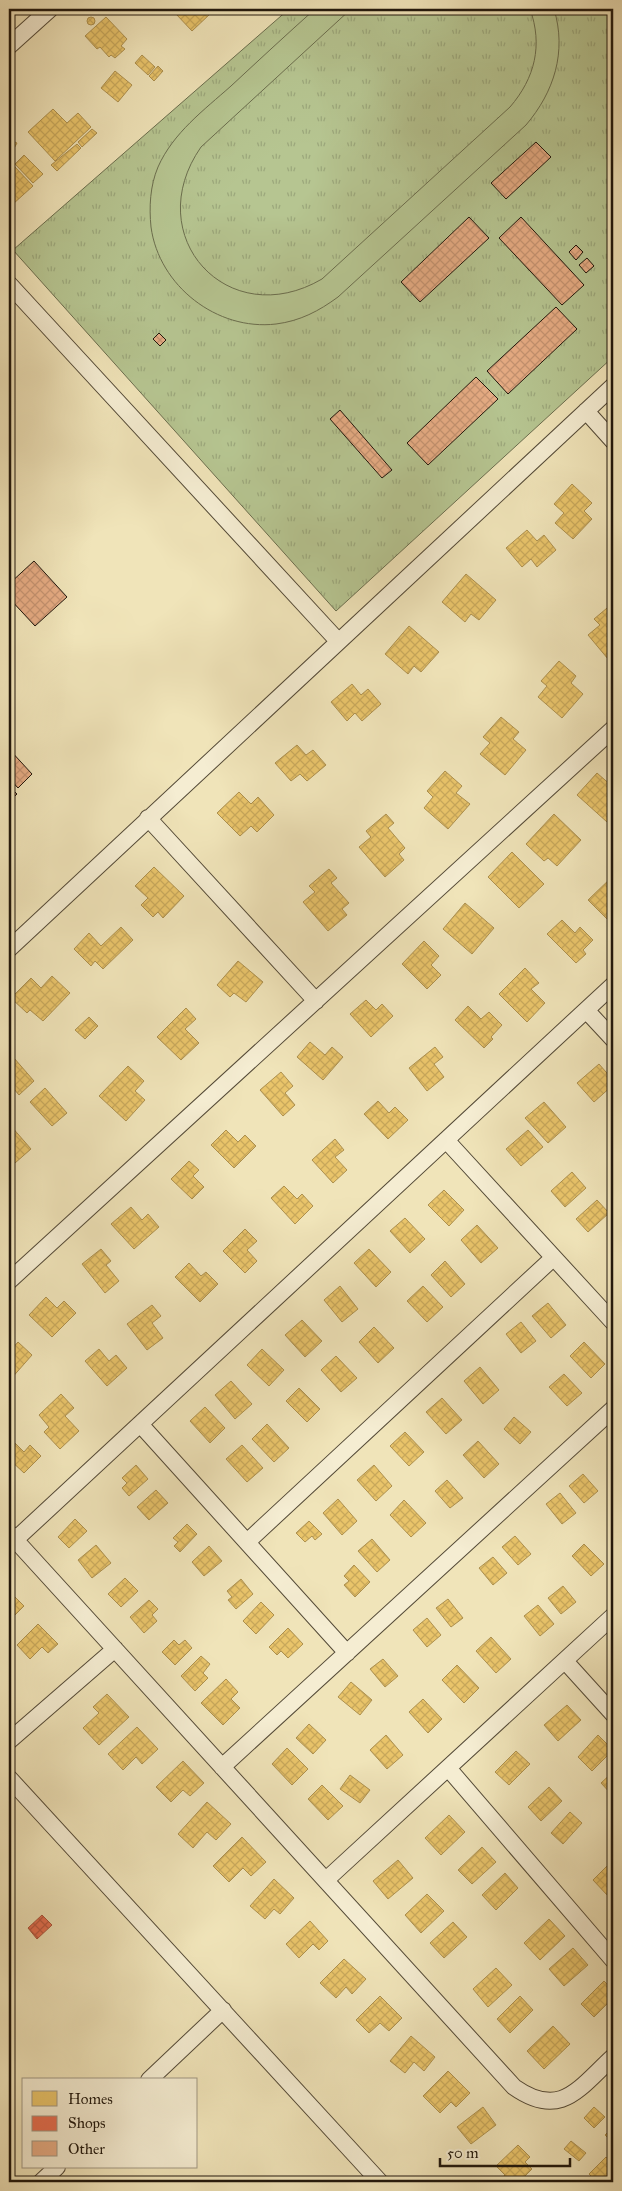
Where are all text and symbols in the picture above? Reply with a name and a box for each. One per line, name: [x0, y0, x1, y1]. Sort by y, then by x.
legend: [22, 2078, 198, 2168]
text: Homes: [68, 2090, 113, 2108]
text: Shops: [68, 2114, 106, 2132]
scale bar: [440, 2136, 570, 2168]
text: Other: [68, 2140, 105, 2158]
text: 50 m: [447, 2144, 479, 2162]

